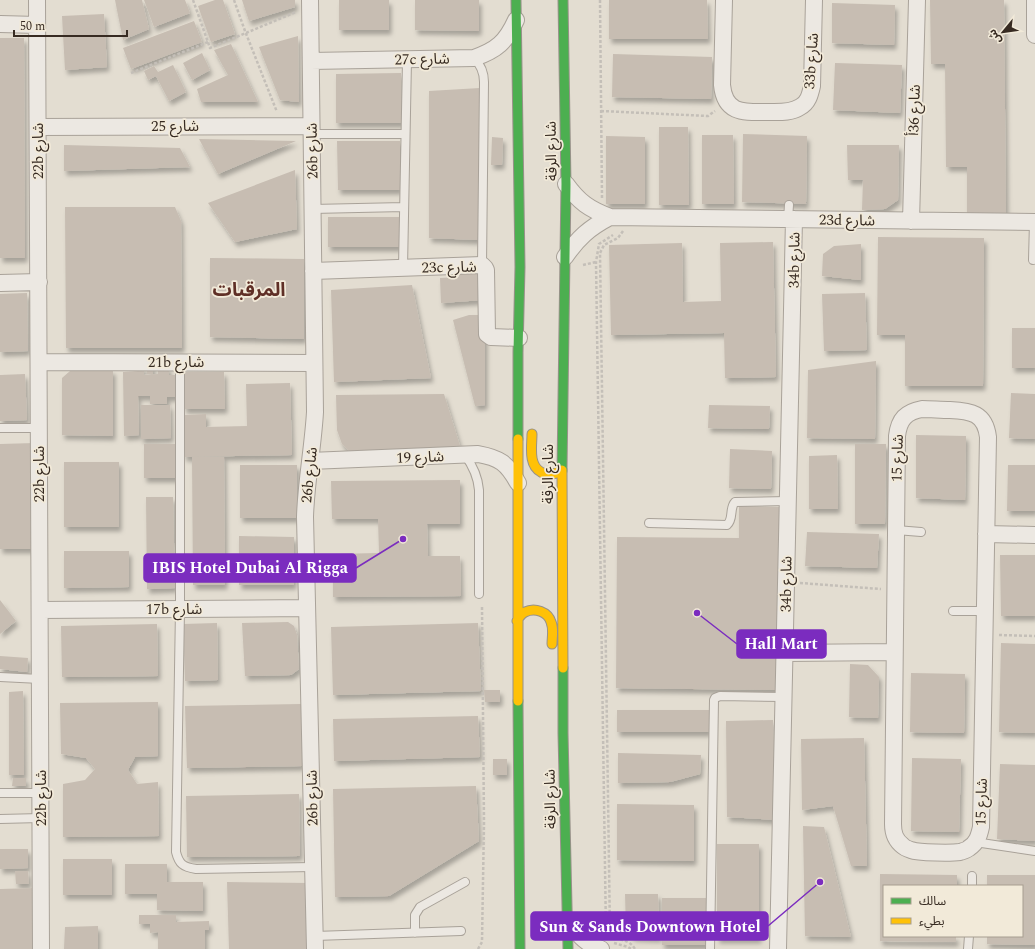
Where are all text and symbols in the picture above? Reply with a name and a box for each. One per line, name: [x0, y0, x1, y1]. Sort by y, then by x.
scale bar: [14, 12, 127, 38]
north arrow: [983, 12, 1023, 52]
text: 50 m: [20, 17, 45, 36]
text: ش: [984, 26, 1006, 47]
street label: 33b شارع: [798, 32, 825, 90]
street label: 27c شارع: [394, 48, 450, 71]
street label: شارع 36أ: [902, 84, 927, 136]
street label: شارع 25: [151, 115, 199, 138]
street label: شارع الرقة: [539, 121, 564, 181]
street label: 26b شارع: [301, 122, 324, 179]
street label: 22b شارع: [27, 123, 50, 179]
street label: 23d شارع: [819, 209, 876, 232]
street label: 34b شارع: [783, 231, 806, 288]
street label: 23c شارع: [421, 256, 477, 279]
district label: المرقبات: [212, 276, 286, 305]
street label: 21b شارع: [148, 351, 204, 374]
street label: شارع 15: [885, 433, 910, 482]
street label: شارع الرقة: [537, 444, 560, 504]
street label: شارع 19: [396, 445, 445, 470]
street label: 22b شارع: [28, 446, 51, 502]
street label: 26b شارع: [295, 446, 324, 504]
callout: IBIS Hotel Dubai Al Rigga: [144, 554, 356, 582]
street label: 34b شارع: [775, 555, 798, 612]
text: IBIS Hotel Dubai Al Rigga: [152, 556, 349, 580]
street label: 17b شارع: [146, 598, 202, 621]
callout: Hall Mart: [737, 630, 826, 658]
text: Hall Mart: [744, 632, 818, 656]
street label: 26b شارع: [301, 769, 324, 826]
street label: شارع الرقة: [538, 769, 563, 829]
street label: 22b شارع: [30, 770, 53, 826]
street label: شارع 15: [969, 777, 994, 826]
legend: [883, 885, 1023, 937]
text: سالك: [919, 892, 946, 911]
callout: Sun & Sands Downtown Hotel: [531, 912, 768, 940]
text: بطيء: [919, 912, 945, 931]
text: Sun & Sands Downtown Hotel: [539, 915, 761, 939]

